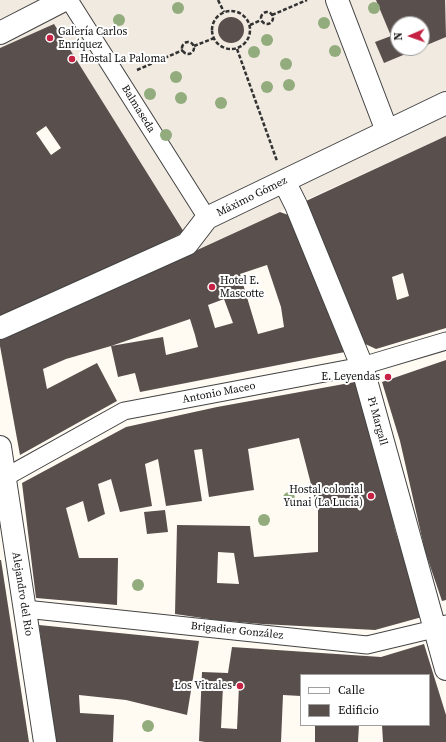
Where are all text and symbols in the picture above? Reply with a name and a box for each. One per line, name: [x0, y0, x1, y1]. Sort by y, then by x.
north arrow: [390, 16, 430, 56]
place label: Galería Carlos Enríquez: [58, 25, 127, 51]
text: N: [391, 32, 406, 41]
marker: Galería Carlos Enríquez: [45, 33, 55, 43]
place label: Hostal La Paloma: [80, 52, 166, 66]
marker: Hostal La Paloma: [67, 54, 77, 64]
street label: Balmaseda: [118, 83, 158, 135]
street label: Máximo Gómez: [215, 174, 289, 220]
place label: Hotel E. Mascotte: [220, 274, 264, 300]
marker: Hotel E. Mascotte: [207, 282, 217, 292]
place label: E. Leyendas: [321, 370, 380, 384]
marker: E. Leyendas: [383, 372, 393, 382]
street label: Antonio Maceo: [181, 379, 257, 407]
street label: Pi Margall: [364, 395, 390, 447]
place label: Hostal colonial Yunai (La Lucia): [283, 483, 363, 509]
marker: Hostal colonial Yunai (La Lucia): [366, 491, 376, 501]
street label: Alejandro del Río: [9, 551, 35, 637]
street label: Brigadier González: [190, 620, 284, 642]
legend: [300, 674, 430, 726]
place label: Los Vitrales: [174, 679, 232, 693]
marker: Los Vitrales: [235, 681, 245, 691]
text: Calle: [338, 682, 365, 698]
text: Edificio: [338, 702, 379, 718]

